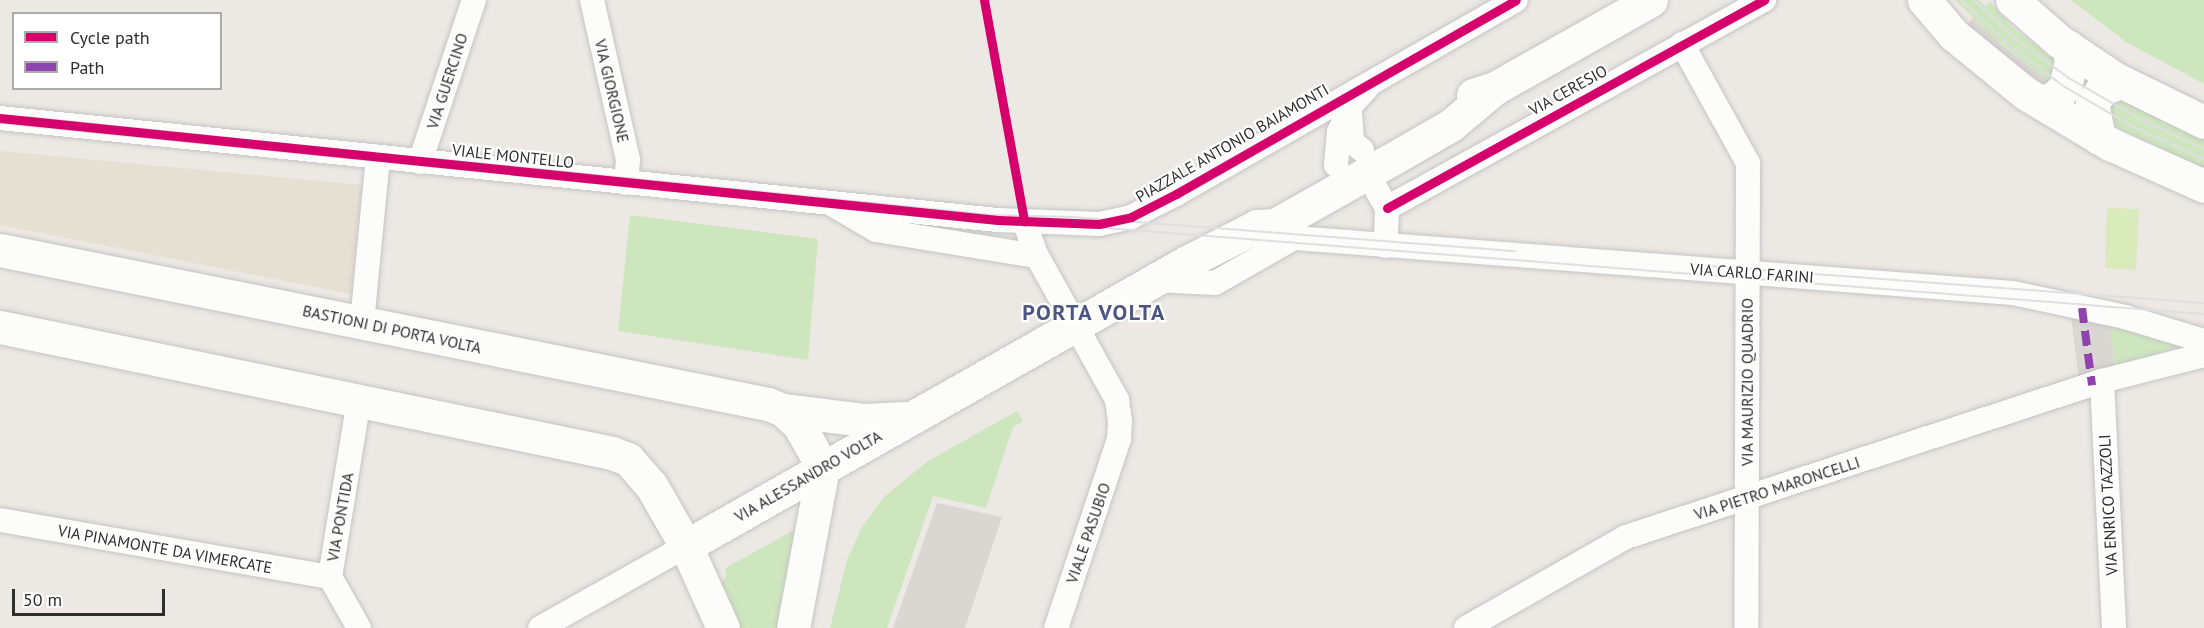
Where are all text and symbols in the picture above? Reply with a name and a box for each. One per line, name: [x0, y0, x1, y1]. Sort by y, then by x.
legend: [12, 12, 222, 90]
text: Cycle path: [70, 26, 150, 49]
street label: VIA GUERCINO: [422, 30, 472, 132]
street label: VIA GIORGIONE: [591, 37, 633, 145]
text: Path: [70, 56, 104, 79]
street label: VIA CERESIO: [1525, 60, 1611, 120]
street label: PIAZZALE ANTONIO BAIAMONTI: [1132, 80, 1332, 206]
street label: VIALE MONTELLO: [451, 140, 575, 172]
street label: VIA CARLO FARINI: [1689, 259, 1815, 287]
street label: VIA MAURIZIO QUADRIO: [1737, 298, 1757, 466]
district label: PORTA VOLTA: [1021, 300, 1167, 326]
street label: BASTIONI DI PORTA VOLTA: [300, 301, 484, 357]
street label: VIA ALESSANDRO VOLTA: [730, 426, 886, 526]
street label: VIA ENRICO TAZZOLI: [2095, 433, 2121, 577]
street label: VIA PIETRO MARONCELLI: [1691, 452, 1863, 524]
street label: VIA PONTIDA: [323, 471, 357, 563]
street label: VIALE PASUBIO: [1062, 480, 1114, 586]
street label: VIA PINAMONTE DA VIMERCATE: [55, 521, 275, 577]
scale bar: [15, 577, 168, 615]
text: 50 m: [23, 588, 62, 611]

